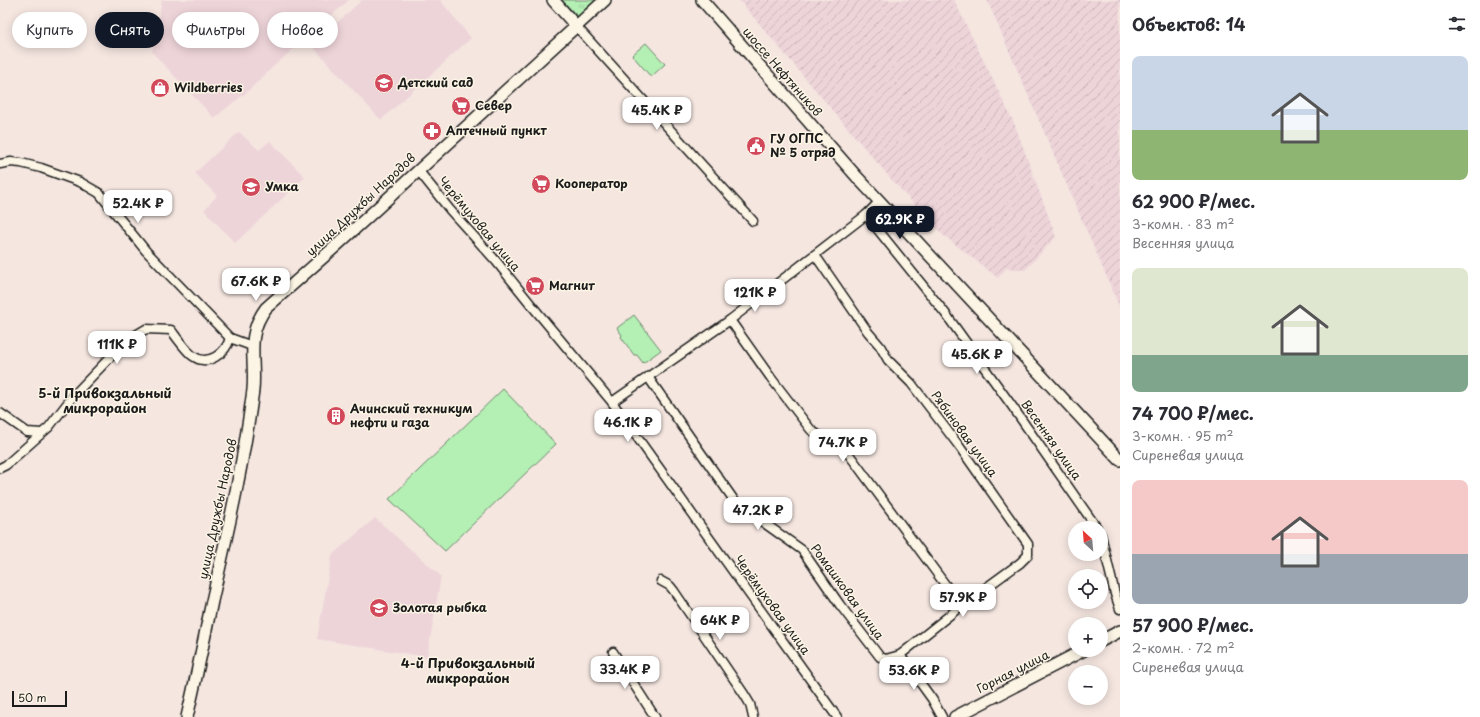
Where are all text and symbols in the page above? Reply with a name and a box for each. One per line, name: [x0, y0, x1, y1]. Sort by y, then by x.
text: Объектов: 14: [1132, 11, 1246, 37]
chip: Купить: [12, 12, 87, 48]
chip: Снять: [95, 12, 164, 48]
chip: Фильтры: [172, 12, 259, 48]
chip: Новое: [267, 12, 338, 48]
icon: filters: [1446, 13, 1468, 35]
street label: шоссе Нефтяников: [739, 23, 827, 120]
school or university icon: Детский сад: [373, 72, 395, 94]
place label: Детский сад: [397, 73, 473, 91]
shop icon: Wildberries: [149, 77, 171, 99]
place label: Wildberries: [174, 78, 243, 96]
icon: home: [1264, 82, 1336, 154]
supermarket icon: Север: [450, 95, 472, 117]
place label: Север: [475, 96, 513, 114]
pin: 45.4K ₽: [620, 97, 694, 131]
text: 45.4K ₽: [631, 100, 683, 119]
pharmacy icon: Аптечный пункт: [421, 120, 443, 142]
place label: Аптечный пункт: [446, 121, 547, 139]
place label: ГУ ОГПС № 5 отряд: [770, 129, 835, 161]
public building icon: ГУ ОГПС № 5 отряд: [745, 135, 767, 157]
street label: улица Дружбы Народов: [302, 149, 419, 260]
street label: Черёмуховая улица: [435, 172, 525, 275]
supermarket icon: Кооператор: [530, 173, 552, 195]
place label: Кооператор: [555, 174, 628, 192]
school or university icon: Умка: [240, 176, 262, 198]
place label: Умка: [265, 177, 300, 195]
text: 62 900 ₽/мес.: [1132, 188, 1255, 214]
pin: 52.4K ₽: [101, 190, 175, 224]
text: 52.4K ₽: [112, 193, 164, 212]
pin: 62.9K ₽: [863, 206, 937, 240]
text: 62.9K ₽: [875, 209, 925, 228]
text: 3-комн. · 83 m²: [1132, 214, 1234, 233]
text: Весенняя улица: [1132, 233, 1234, 252]
pin: 67.6K ₽: [219, 268, 293, 302]
text: 67.6K ₽: [231, 271, 281, 290]
supermarket icon: Магнит: [524, 275, 546, 297]
place label: Магнит: [549, 276, 595, 294]
pin: 121K ₽: [722, 279, 788, 313]
text: 121K ₽: [733, 282, 777, 301]
icon: home: [1264, 294, 1336, 366]
pin: 111K ₽: [84, 331, 150, 365]
text: 111K ₽: [97, 334, 137, 353]
pin: 45.6K ₽: [940, 341, 1014, 375]
text: 45.6K ₽: [951, 344, 1003, 363]
district label: 5-й Привокзальный микрорайон: [38, 383, 172, 417]
street label: Рябиновая улица: [927, 387, 1002, 481]
street label: Весенняя улица: [1017, 396, 1086, 484]
place label: Ачинский техникум нефти и газа: [349, 399, 473, 431]
text: 74 700 ₽/мес.: [1132, 400, 1254, 426]
building icon: Ачинский техникум нефти и газа: [325, 405, 347, 427]
pin: 46.1K ₽: [591, 409, 665, 443]
text: 46.1K ₽: [603, 412, 653, 431]
text: 3-комн. · 95 m²: [1132, 426, 1233, 445]
pin: 74.7K ₽: [806, 429, 880, 463]
text: 74.7K ₽: [818, 432, 868, 451]
street label: улица Дружбы Народов: [193, 437, 241, 581]
text: Сиреневая улица: [1132, 445, 1244, 464]
pin: 47.2K ₽: [721, 497, 795, 531]
text: 47.2K ₽: [732, 500, 784, 519]
icon: home: [1264, 506, 1336, 578]
north arrow: [1068, 521, 1108, 561]
map controls: [1068, 521, 1108, 705]
street label: Ромашковая улица: [807, 540, 889, 643]
street label: Черёмуховая улица: [731, 551, 815, 658]
button: locate: [1068, 569, 1108, 609]
pin: 57.9K ₽: [926, 584, 1000, 618]
text: 57.9K ₽: [939, 587, 987, 606]
school or university icon: Золотая рыбка: [368, 597, 390, 619]
place label: Золотая рыбка: [392, 598, 487, 616]
pin: 64K ₽: [692, 607, 748, 641]
text: 64K ₽: [700, 610, 740, 629]
text: 57 900 ₽/мес.: [1132, 612, 1254, 638]
button: +: [1068, 617, 1108, 657]
text: 2-комн. · 72 m²: [1132, 638, 1235, 657]
street label: Горная улица: [973, 645, 1052, 697]
district label: 4-й Привокзальный микрорайон: [401, 653, 535, 687]
pin: 33.4K ₽: [588, 656, 662, 690]
pin: 53.6K ₽: [877, 657, 951, 691]
text: Сиреневая улица: [1132, 657, 1244, 676]
text: 33.4K ₽: [600, 659, 650, 678]
text: 53.6K ₽: [888, 660, 940, 679]
button: −: [1068, 665, 1108, 705]
scale bar: [12, 689, 67, 708]
text: 50 m: [18, 689, 47, 706]

